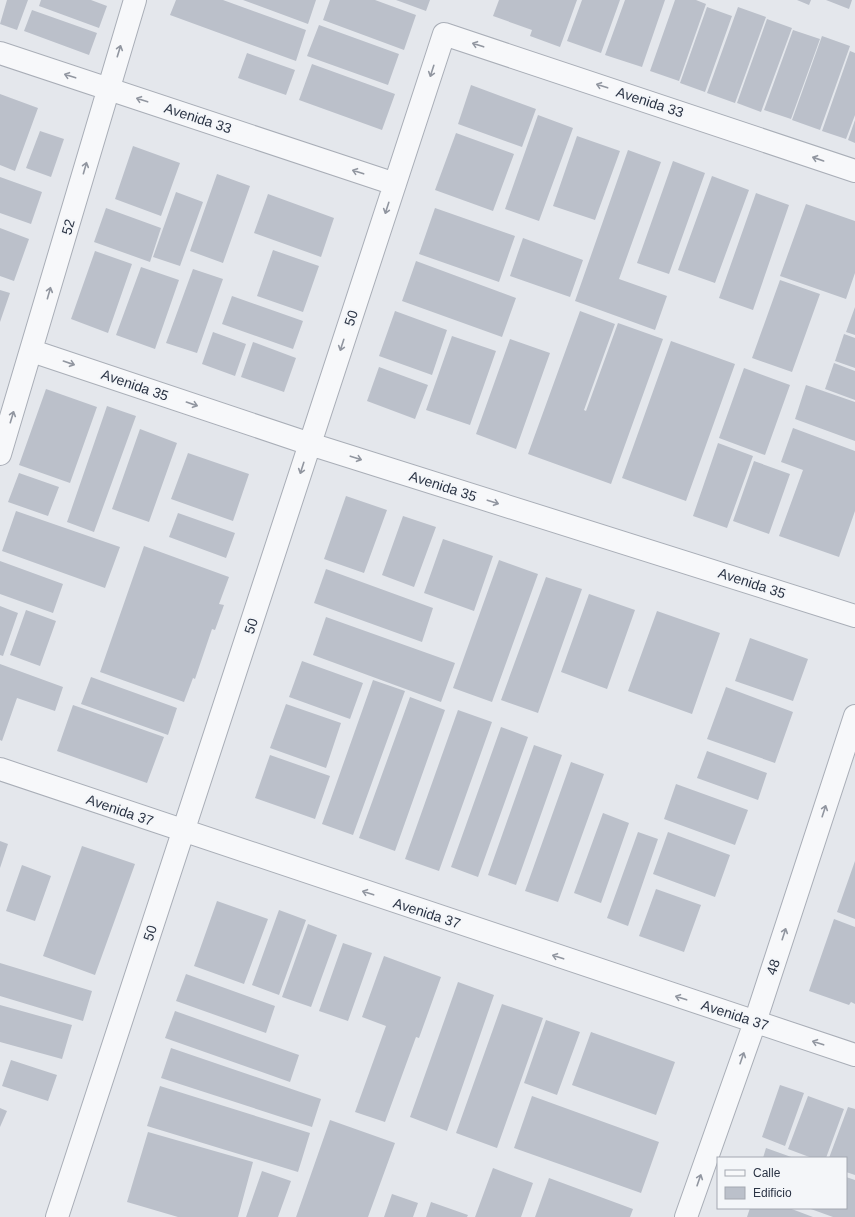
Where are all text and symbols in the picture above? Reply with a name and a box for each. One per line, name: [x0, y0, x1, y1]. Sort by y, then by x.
one-way arrow: [473, 41, 485, 49]
one-way arrow: [116, 45, 123, 58]
one-way arrow: [428, 65, 435, 78]
one-way arrow: [64, 72, 77, 79]
one-way arrow: [596, 82, 609, 89]
street label: Avenida 33: [614, 84, 686, 120]
one-way arrow: [136, 95, 148, 103]
street label: Avenida 33: [162, 100, 234, 136]
one-way arrow: [812, 154, 824, 162]
one-way arrow: [82, 161, 89, 174]
one-way arrow: [351, 168, 364, 175]
one-way arrow: [383, 201, 390, 214]
street label: 52: [58, 217, 78, 237]
one-way arrow: [46, 286, 53, 299]
street label: 50: [341, 308, 361, 328]
one-way arrow: [338, 339, 346, 351]
one-way arrow: [63, 360, 76, 367]
street label: Avenida 35: [99, 366, 171, 404]
one-way arrow: [186, 401, 198, 409]
one-way arrow: [8, 411, 16, 423]
one-way arrow: [349, 455, 362, 462]
one-way arrow: [298, 462, 305, 475]
street label: Avenida 35: [407, 468, 479, 504]
one-way arrow: [486, 499, 499, 506]
street label: Avenida 35: [716, 565, 788, 601]
street label: 50: [241, 616, 261, 636]
street label: Avenida 37: [84, 791, 156, 829]
one-way arrow: [821, 804, 828, 817]
one-way arrow: [362, 889, 375, 896]
street label: Avenida 37: [391, 895, 463, 931]
street label: 50: [140, 923, 160, 943]
one-way arrow: [780, 929, 788, 941]
one-way arrow: [552, 952, 564, 960]
street label: 48: [763, 957, 783, 977]
one-way arrow: [676, 993, 688, 1001]
street label: Avenida 37: [699, 997, 771, 1033]
one-way arrow: [812, 1039, 825, 1046]
one-way arrow: [739, 1052, 747, 1064]
legend: [717, 1157, 847, 1209]
text: Calle: [753, 1166, 781, 1180]
one-way arrow: [696, 1175, 704, 1187]
text: Edificio: [753, 1186, 792, 1200]

